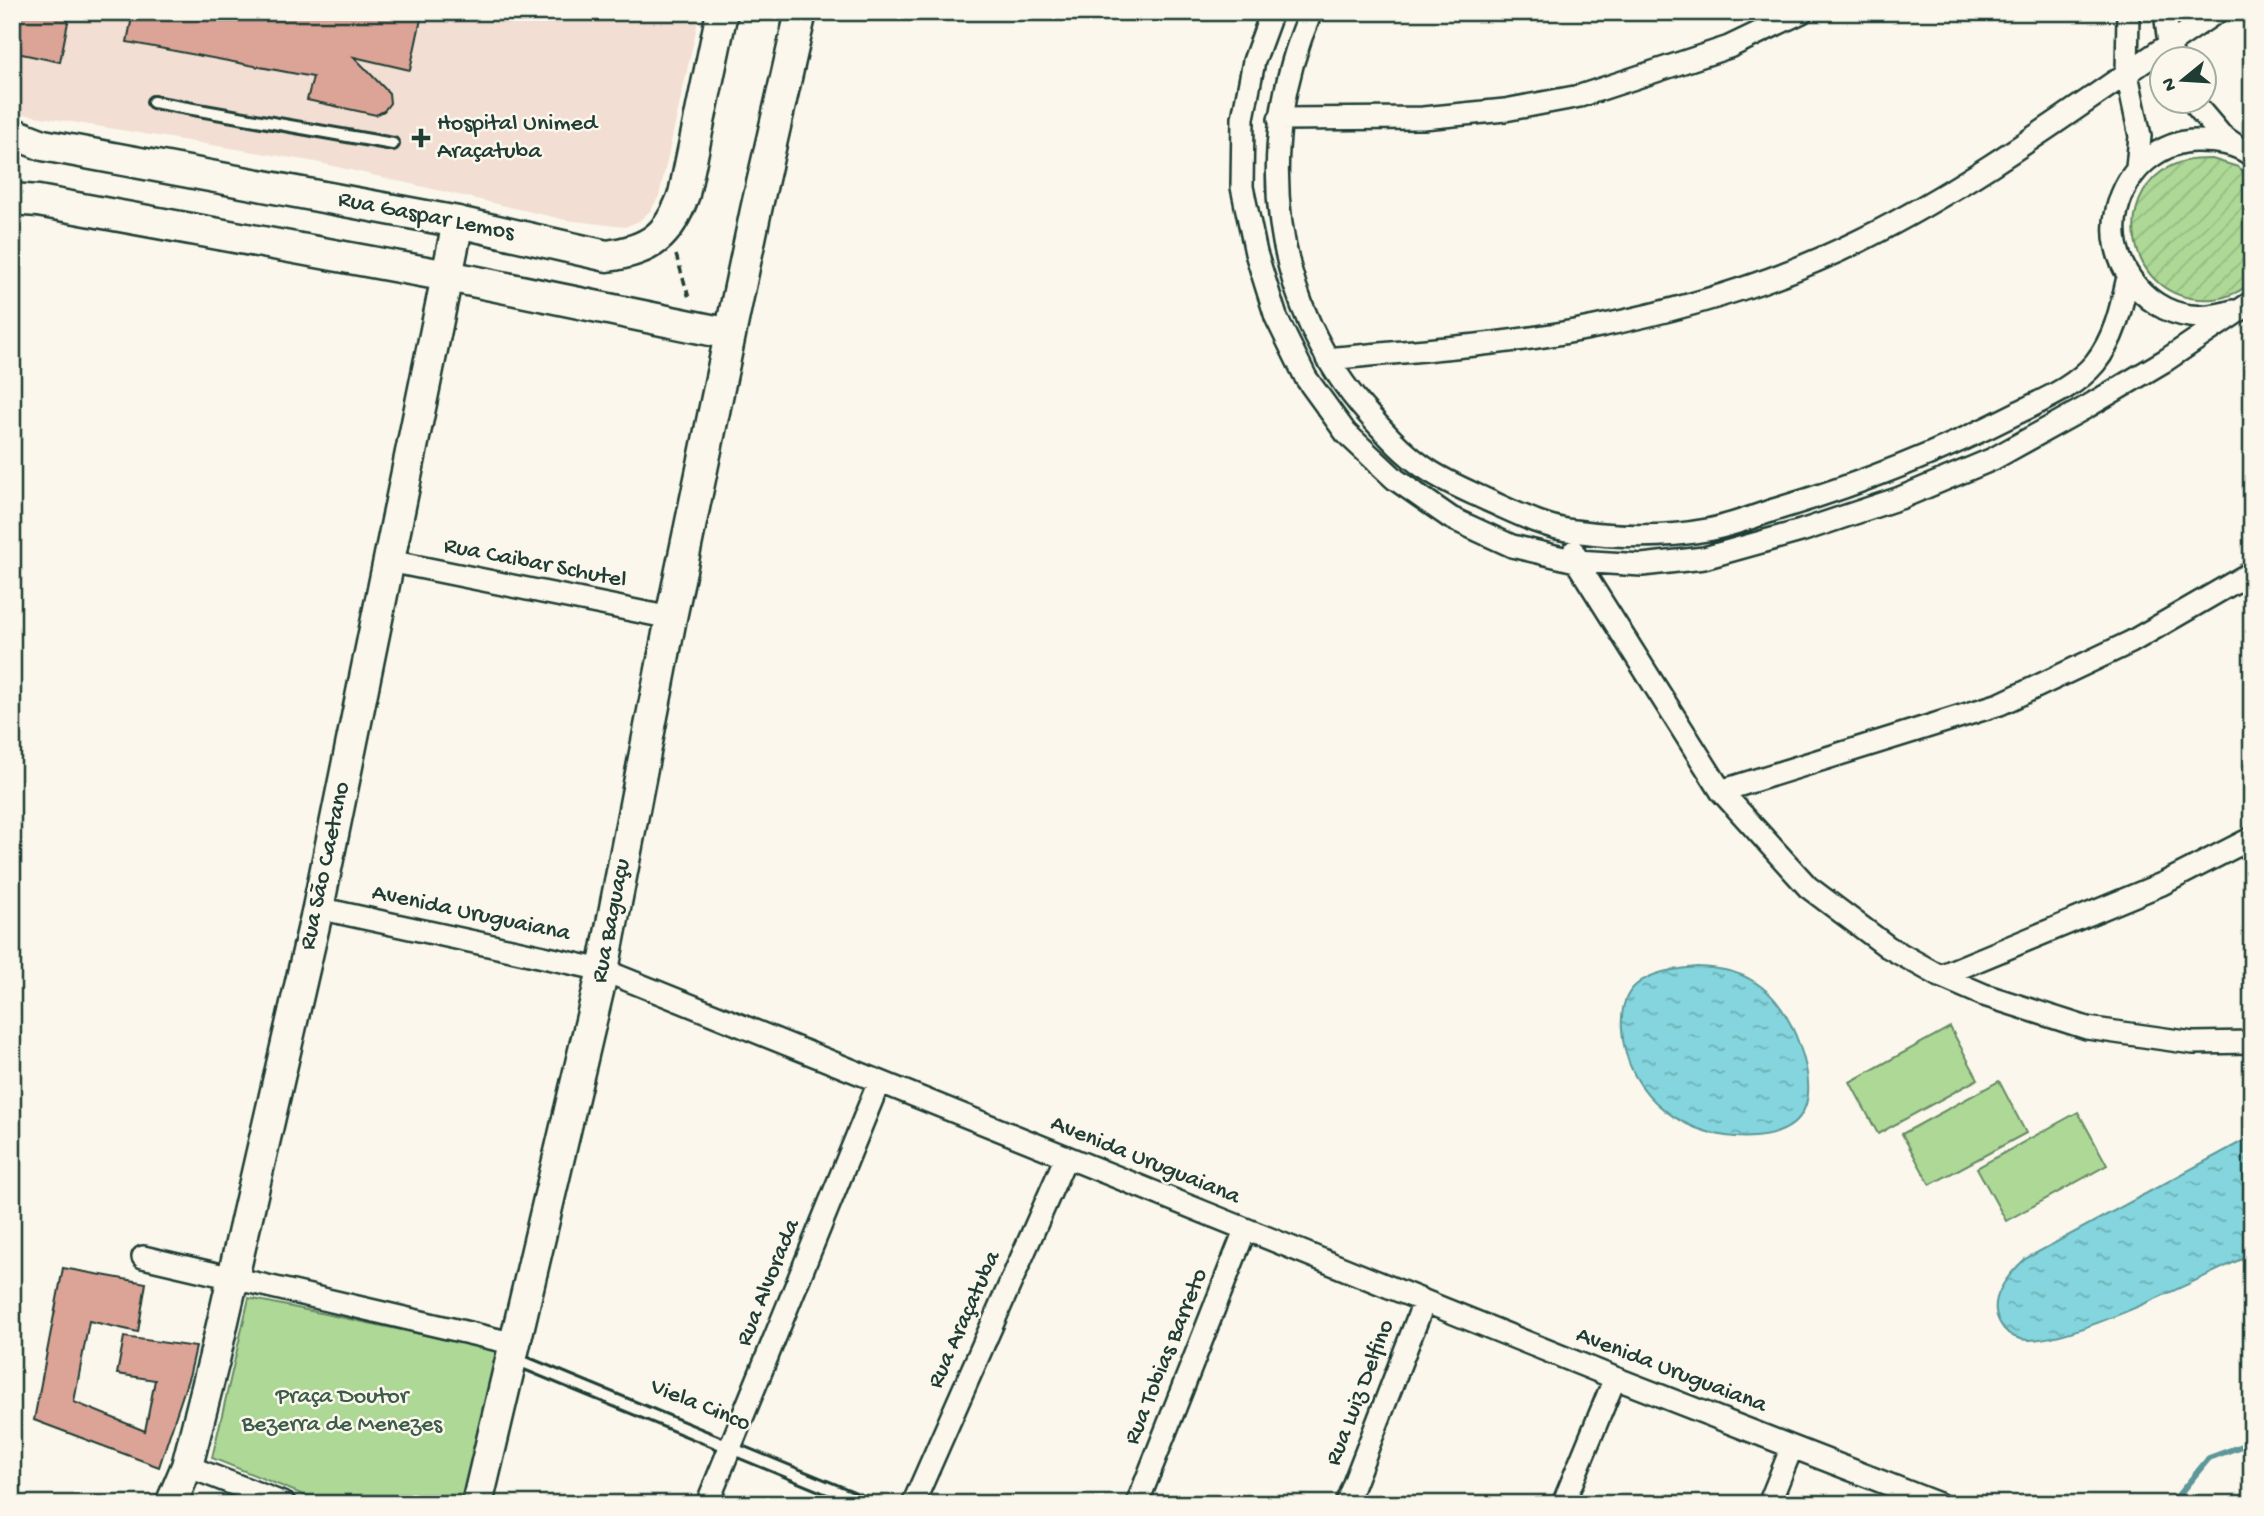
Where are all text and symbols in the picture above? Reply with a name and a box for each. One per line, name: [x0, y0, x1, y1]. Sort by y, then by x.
north arrow: [2148, 46, 2218, 116]
text: N: [2157, 75, 2183, 94]
place label: Hospital Unimed Araçatuba: [437, 110, 599, 167]
marker: Hospital Unimed Araçatuba: [411, 128, 431, 148]
street label: Rua Gaspar Lemos: [335, 186, 518, 249]
street label: Rua Caibar Schutel: [441, 532, 629, 596]
street label: Rua São Caetano: [294, 779, 358, 953]
street label: Rua Baguaçu: [586, 856, 638, 986]
street label: Avenida Uruguaiana: [369, 879, 573, 949]
street label: Avenida Uruguaiana: [1046, 1110, 1245, 1213]
street label: Rua Alvorada: [730, 1215, 808, 1351]
street label: Rua Araçatuba: [922, 1246, 1008, 1393]
street label: Rua Tobias Barreto: [1118, 1265, 1216, 1449]
street label: Rua Luiz Delfino: [1320, 1316, 1402, 1470]
street label: Avenida Uruguaiana: [1572, 1321, 1771, 1421]
street label: Viela Cinco: [645, 1372, 754, 1439]
park label: Praça Doutor Bezerra de Menezes: [241, 1383, 443, 1440]

